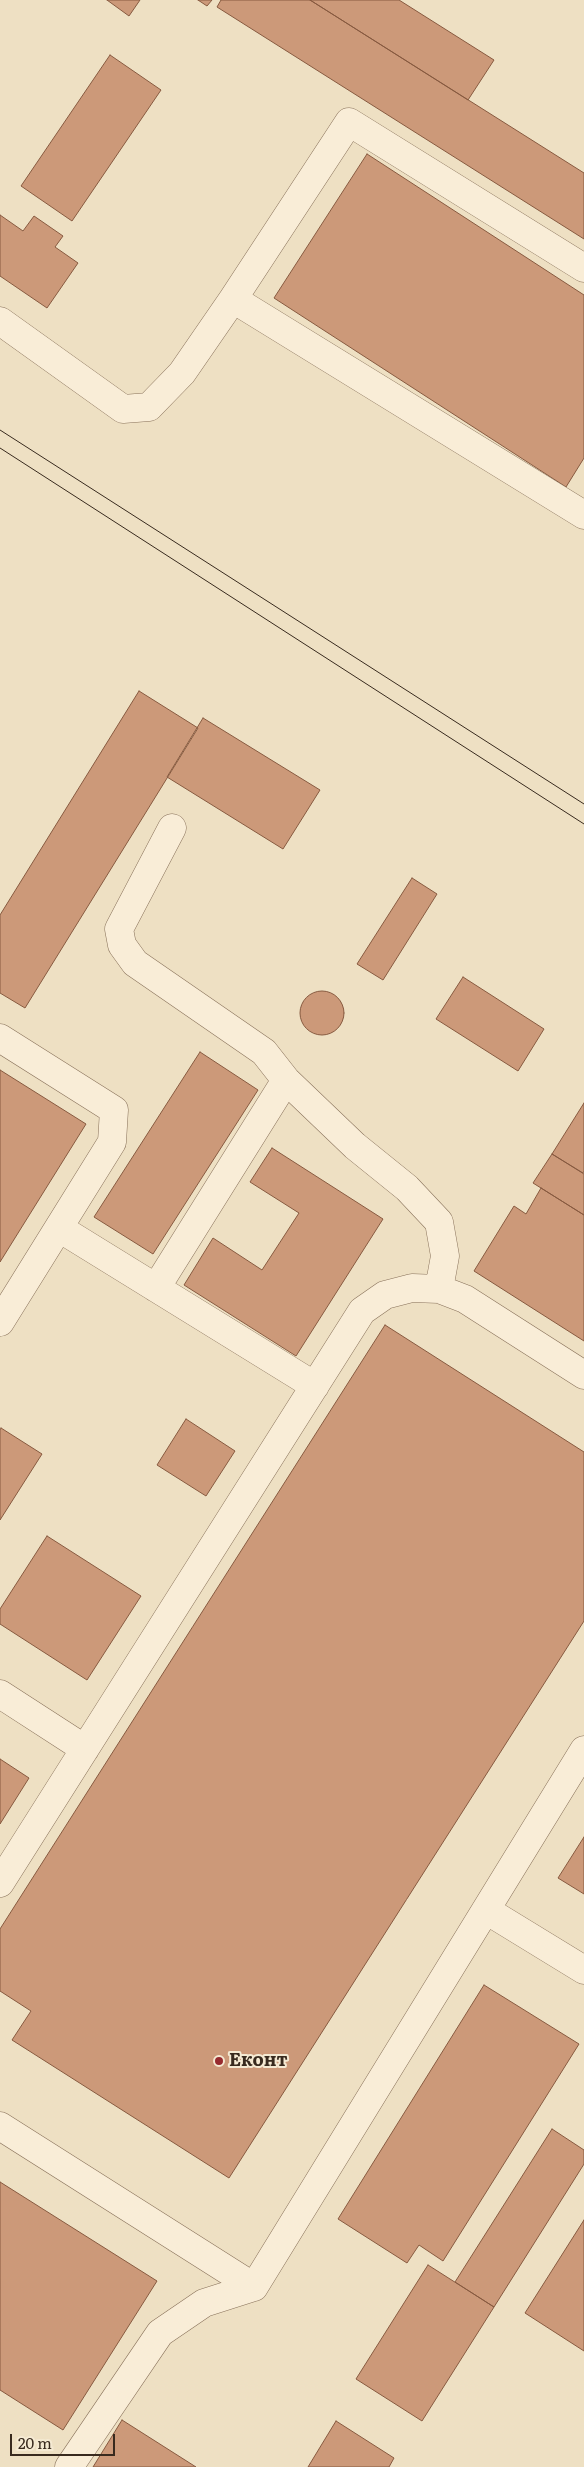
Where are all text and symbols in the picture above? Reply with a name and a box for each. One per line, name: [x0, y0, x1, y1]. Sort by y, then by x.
place label: Еконт: [229, 2050, 287, 2072]
marker: Еконт: [213, 2055, 225, 2067]
scale bar: [12, 2424, 118, 2456]
text: 20 m: [18, 2431, 52, 2454]

